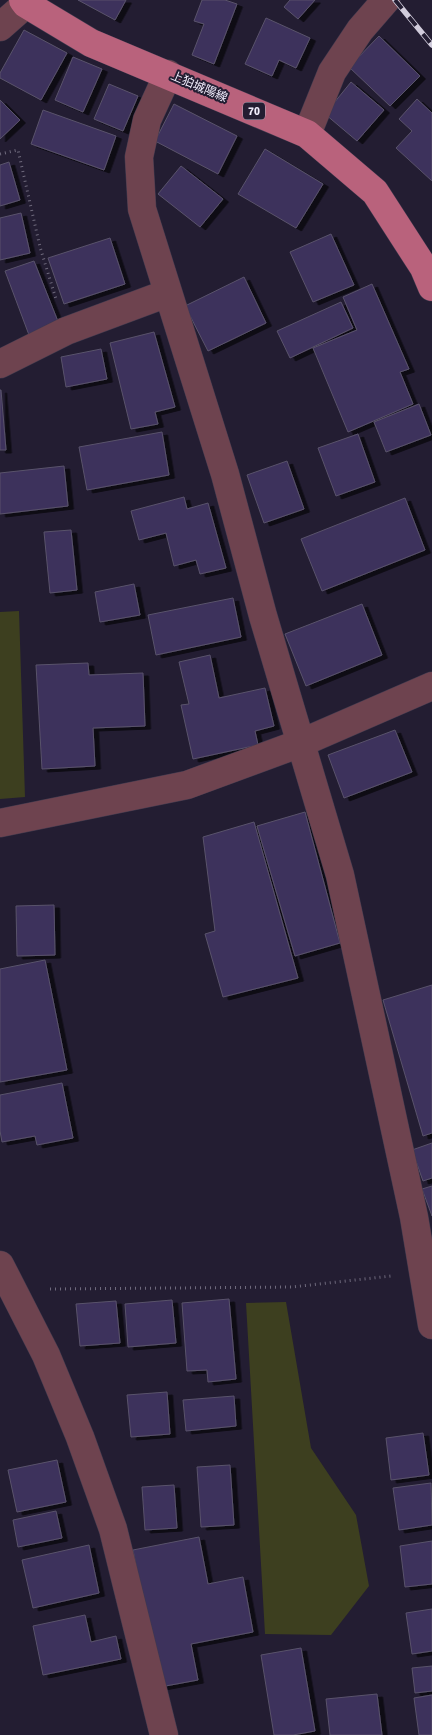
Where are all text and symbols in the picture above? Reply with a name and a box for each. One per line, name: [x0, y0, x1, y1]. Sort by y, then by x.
street label: 上狛城陽線: [168, 68, 230, 106]
road number: 70: [243, 102, 265, 120]

